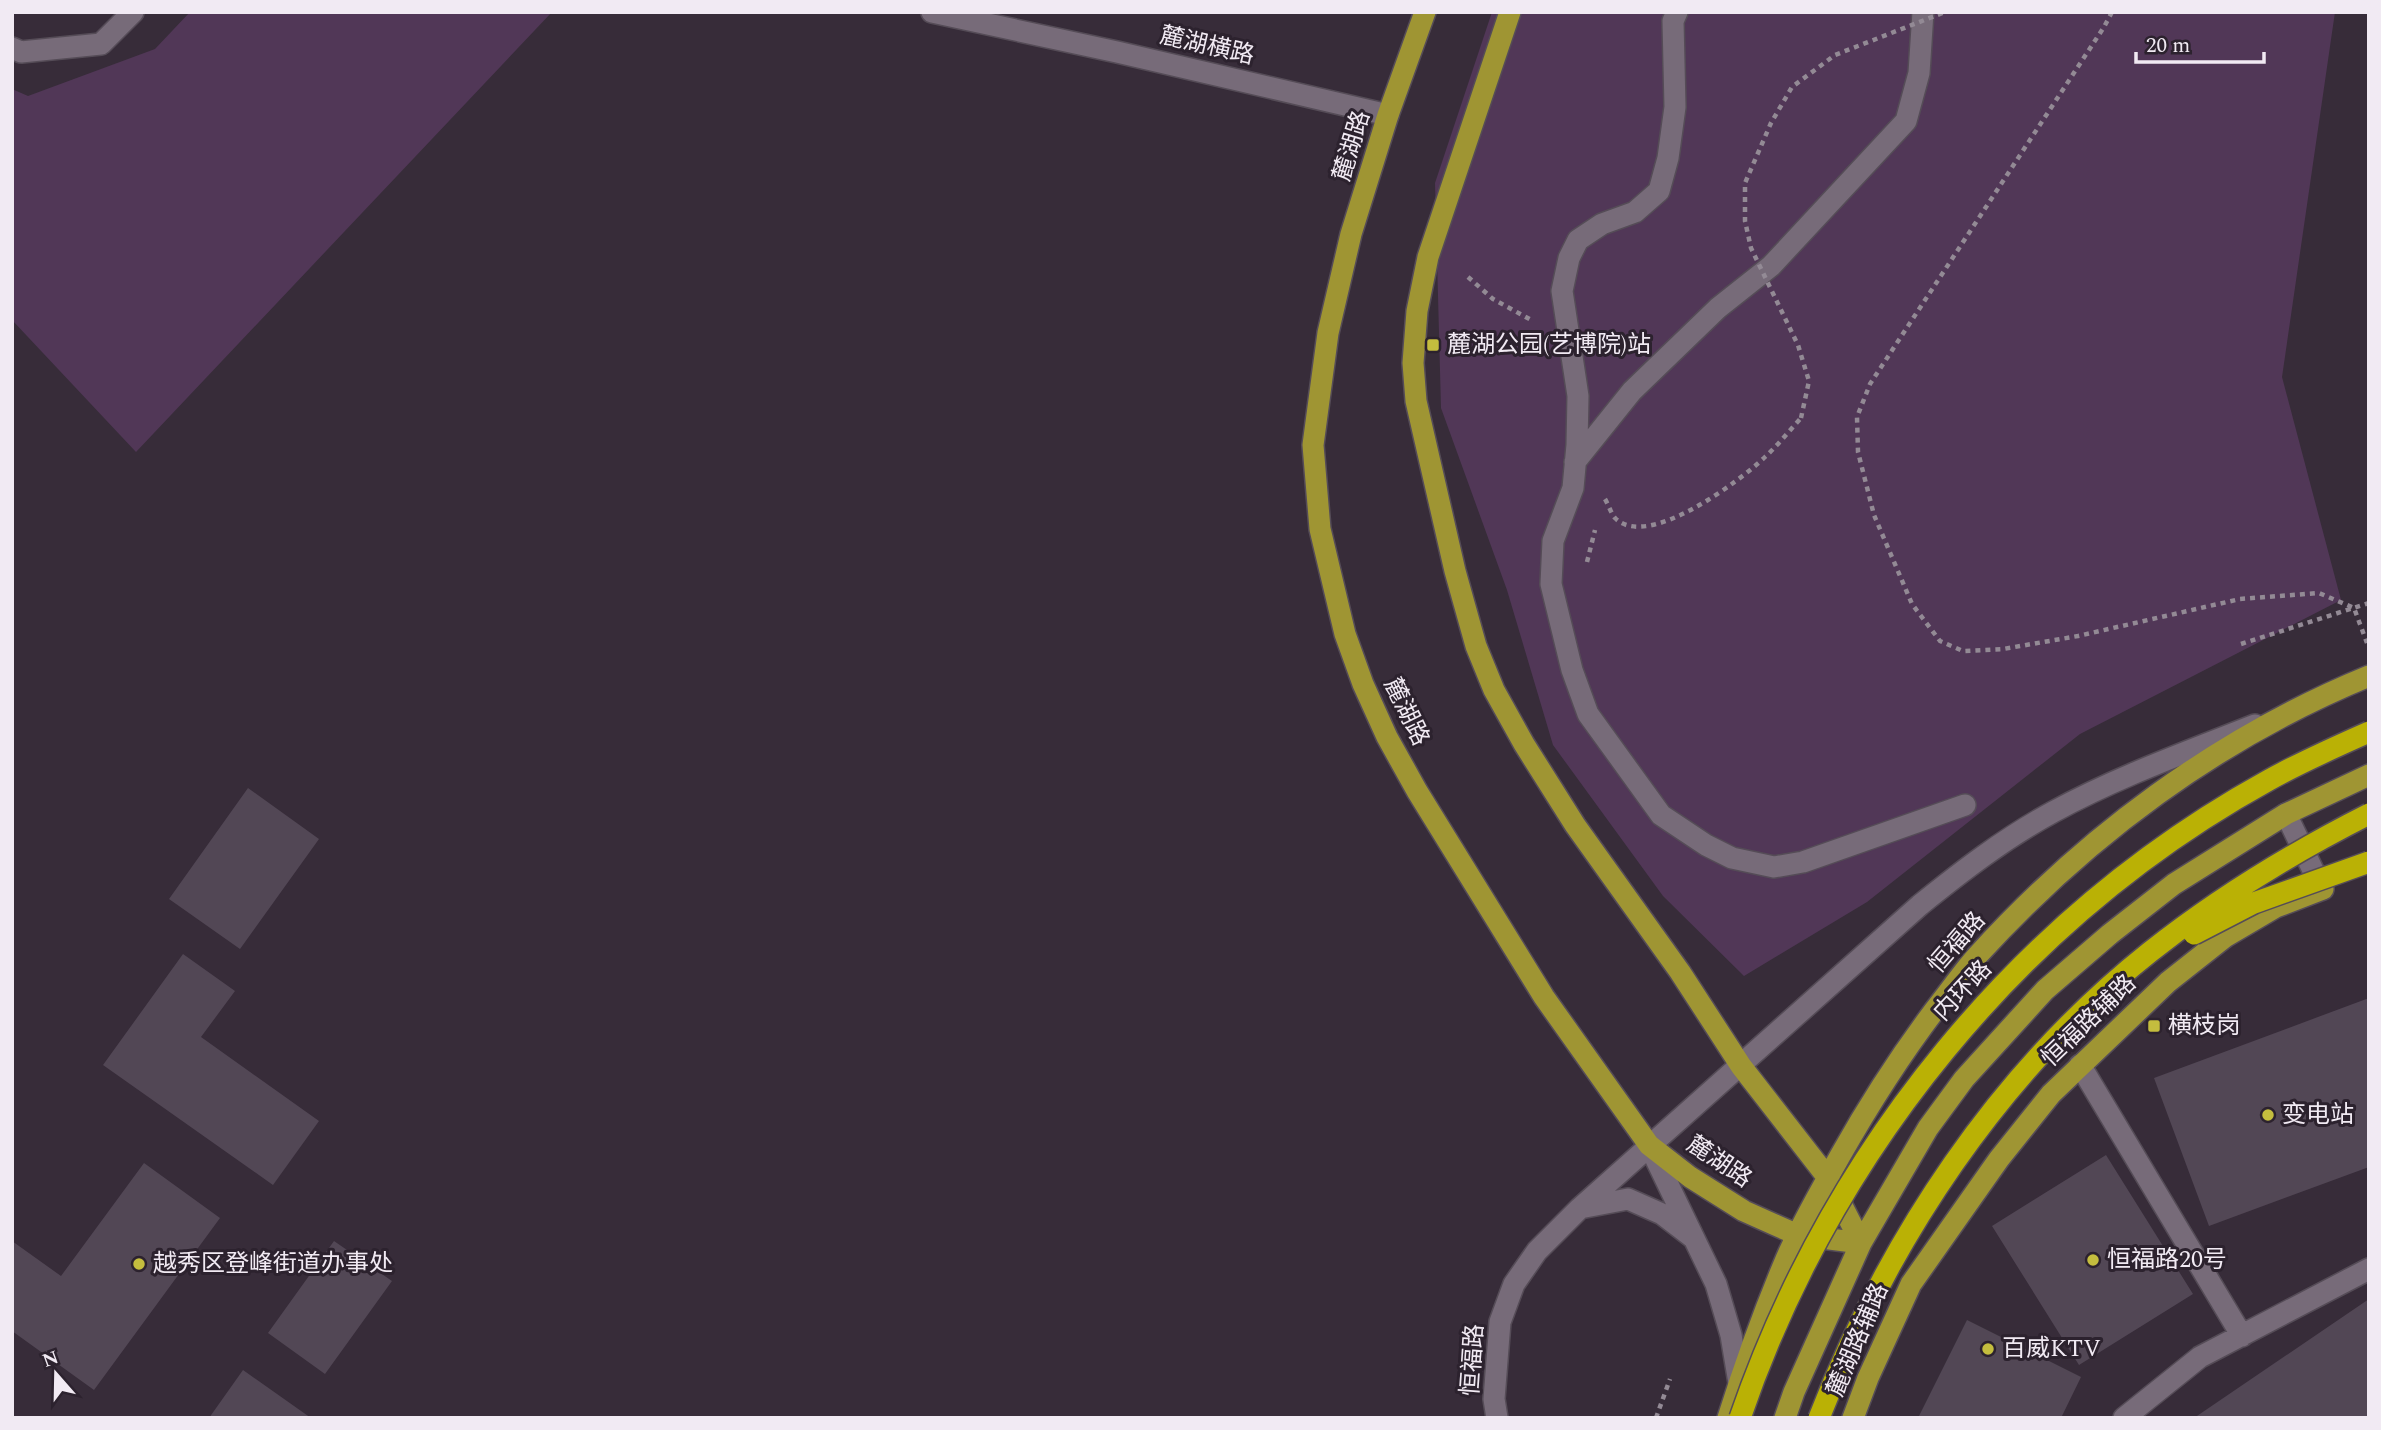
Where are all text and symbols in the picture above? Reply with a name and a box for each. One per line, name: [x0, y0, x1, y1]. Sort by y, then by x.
street label: 麓湖横路: [1156, 18, 1258, 74]
scale bar: [2136, 21, 2264, 65]
text: 20 m: [2146, 30, 2190, 62]
street label: 麓湖路: [1324, 106, 1380, 186]
place label: 麓湖公园(艺博院)站: [1447, 327, 1651, 363]
marker: 麓湖公园(艺博院)站: [1425, 337, 1441, 353]
street label: 麓湖路: [1374, 672, 1438, 752]
street label: 恒福路: [1920, 904, 1994, 982]
street label: 内环路: [1925, 952, 2001, 1030]
street label: 恒福路辅路: [2033, 966, 2145, 1076]
place label: 横枝岗: [2168, 1008, 2240, 1044]
marker: 横枝岗: [2146, 1018, 2162, 1034]
place label: 变电站: [2282, 1097, 2354, 1133]
marker: 变电站: [2260, 1107, 2276, 1123]
street label: 麓湖路: [1679, 1127, 1759, 1197]
place label: 恒福路20号: [2107, 1242, 2227, 1278]
place label: 越秀区登峰街道办事处: [153, 1246, 393, 1282]
marker: 恒福路20号: [2085, 1252, 2101, 1268]
marker: 越秀区登峰街道办事处: [131, 1256, 147, 1272]
street label: 麓湖路辅路: [1818, 1278, 1898, 1402]
street label: 恒福路: [1453, 1323, 1493, 1397]
place label: 百威KTV: [2002, 1331, 2101, 1367]
north arrow: [21, 1339, 91, 1409]
marker: 百威KTV: [1980, 1341, 1996, 1357]
text: N: [38, 1343, 63, 1376]

